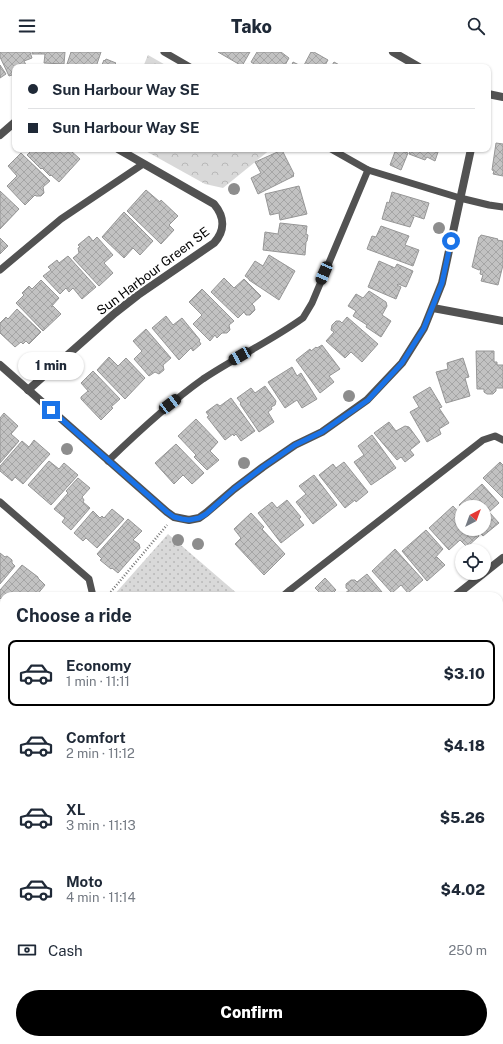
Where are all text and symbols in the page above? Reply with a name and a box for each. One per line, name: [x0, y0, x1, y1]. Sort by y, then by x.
icon: menu: [16, 15, 38, 37]
icon: search: [465, 15, 487, 37]
text: Tako: [231, 16, 272, 37]
text: Sun Harbour Way SE: [52, 81, 199, 98]
text: Sun Harbour Way SE: [52, 119, 199, 136]
street label: Sun Harbour Green SE: [94, 224, 212, 318]
route start: [442, 232, 460, 250]
car: [314, 260, 334, 286]
car: [227, 345, 253, 367]
callout: 1 min: [18, 352, 84, 380]
text: 1 min: [35, 358, 67, 373]
car: [157, 392, 183, 416]
route end: [42, 401, 60, 419]
north arrow: [455, 500, 491, 536]
map controls: [455, 500, 491, 580]
button: locate: [455, 544, 491, 580]
text: Choose a ride: [16, 605, 132, 626]
icon: car: [18, 655, 54, 691]
text: Economy: [66, 657, 131, 674]
text: $3.10: [444, 665, 485, 682]
text: 1 min · 11:11: [66, 674, 130, 689]
icon: car: [18, 727, 54, 763]
text: Comfort: [66, 729, 126, 746]
text: $4.18: [443, 737, 485, 754]
text: 2 min · 11:12: [66, 746, 135, 761]
icon: car: [18, 799, 54, 835]
text: XL: [66, 801, 85, 818]
text: $5.26: [440, 809, 485, 826]
text: 3 min · 11:13: [66, 818, 136, 833]
icon: car: [18, 871, 54, 907]
text: Moto: [66, 873, 103, 890]
text: $4.02: [441, 881, 485, 898]
text: 4 min · 11:14: [66, 890, 136, 905]
icon: cash: [16, 939, 38, 961]
text: Cash: [48, 942, 83, 959]
text: 250 m: [449, 943, 487, 958]
button: Confirm: [16, 990, 487, 1036]

